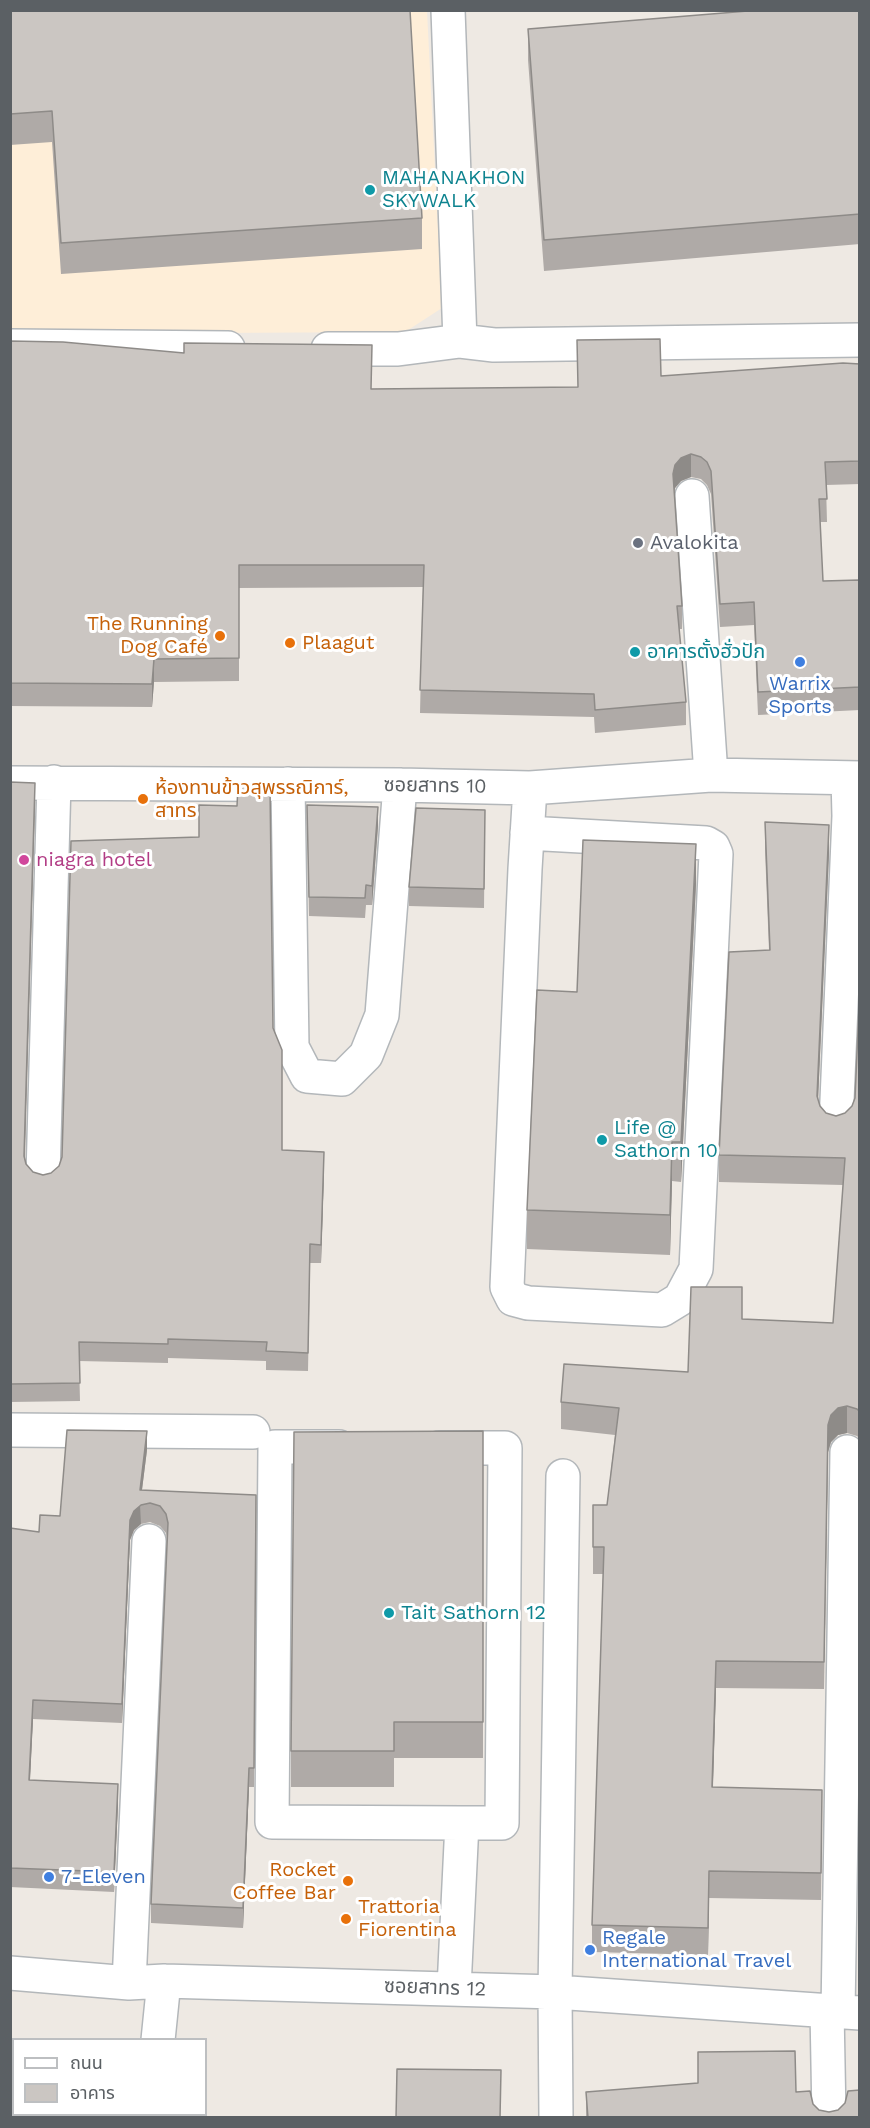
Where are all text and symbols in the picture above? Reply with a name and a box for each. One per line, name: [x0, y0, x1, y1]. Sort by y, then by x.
place label: MAHANAKHON SKYWALK: [382, 166, 525, 213]
marker: MAHANAKHON SKYWALK: [363, 183, 377, 197]
place label: Avalokita: [650, 531, 738, 555]
marker: Avalokita: [631, 536, 645, 550]
place label: The Running Dog Café: [87, 612, 208, 659]
marker: The Running Dog Café: [213, 629, 227, 643]
place label: Plaagut: [302, 631, 374, 655]
marker: Plaagut: [283, 636, 297, 650]
place label: อาคารตั้งฮั่วปัก: [647, 640, 765, 664]
marker: อาคารตั้งฮั่วปัก: [628, 645, 642, 659]
marker: Warrix Sports: [793, 655, 807, 669]
place label: Warrix Sports: [768, 672, 832, 719]
street label: ซอยสาทร 10: [383, 773, 487, 799]
place label: ห้องทานข้าวสุพรรณิการ์, สาทร: [155, 776, 349, 823]
marker: ห้องทานข้าวสุพรรณิการ์, สาทร: [136, 792, 150, 806]
place label: niagra hotel: [36, 848, 152, 872]
marker: niagra hotel: [17, 853, 31, 867]
place label: Life @ Sathorn 10: [614, 1116, 718, 1163]
marker: Life @ Sathorn 10: [595, 1133, 609, 1147]
place label: Tait Sathorn 12: [401, 1601, 546, 1625]
marker: Tait Sathorn 12: [382, 1606, 396, 1620]
place label: Rocket Coffee Bar: [233, 1858, 336, 1905]
place label: 7-Eleven: [61, 1865, 146, 1889]
marker: 7-Eleven: [42, 1870, 56, 1884]
marker: Rocket Coffee Bar: [341, 1874, 355, 1888]
place label: Trattoria Fiorentina: [358, 1895, 457, 1942]
marker: Trattoria Fiorentina: [339, 1912, 353, 1926]
place label: Regale International Travel: [602, 1926, 791, 1973]
marker: Regale International Travel: [583, 1943, 597, 1957]
street label: ซอยสาทร 12: [383, 1974, 487, 2002]
legend: [12, 2038, 207, 2116]
text: ถนน: [70, 2052, 103, 2073]
text: อาคาร: [70, 2082, 115, 2103]

